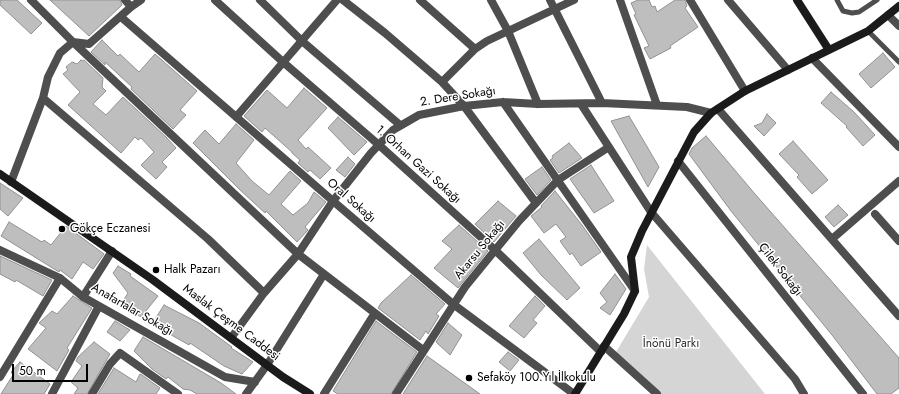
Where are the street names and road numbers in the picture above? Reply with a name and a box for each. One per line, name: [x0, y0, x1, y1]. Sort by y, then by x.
street label: 2. Dere Sokağı: [419, 84, 497, 110]
street label: 1. Orhan Gazi Sokağı: [372, 123, 464, 207]
street label: Oral Sokağı: [324, 176, 378, 226]
street label: Akarsu Sokağı: [452, 218, 508, 282]
street label: Çilek Sokağı: [755, 241, 805, 299]
street label: Anafartalar Sokağı: [88, 281, 176, 339]
street label: Maslak Çeşme Caddesi: [180, 282, 282, 364]

